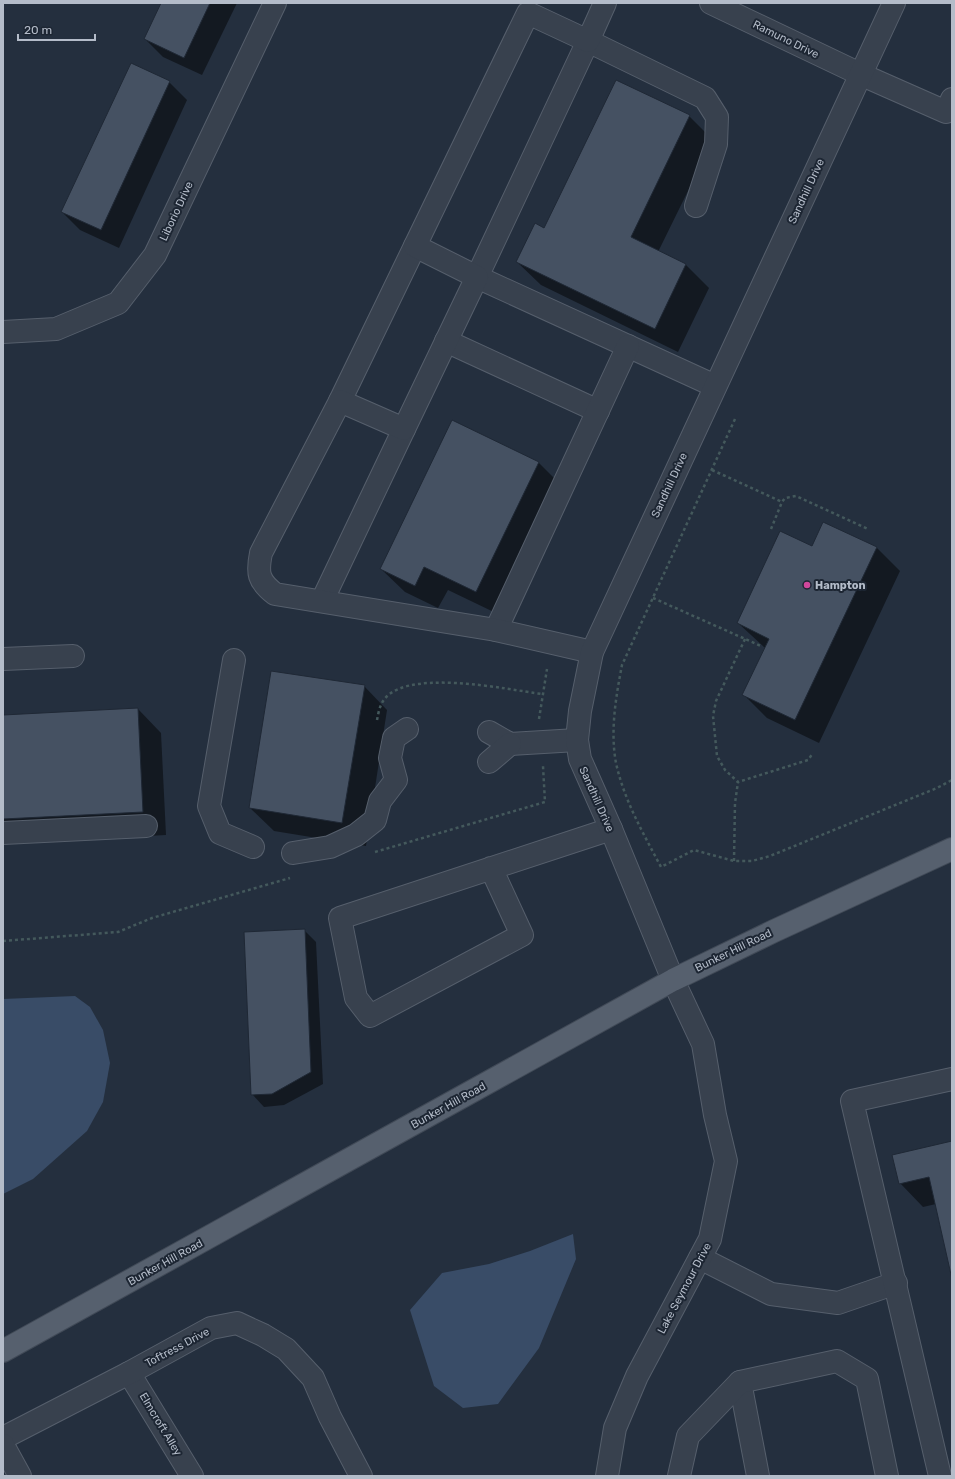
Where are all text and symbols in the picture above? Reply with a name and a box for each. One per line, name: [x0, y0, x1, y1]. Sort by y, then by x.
scale bar: [18, 16, 95, 42]
street label: Ramuno Drive: [751, 18, 821, 61]
text: 20 m: [24, 23, 52, 37]
street label: Sandhill Drive: [786, 157, 827, 226]
street label: Liborio Drive: [157, 179, 196, 243]
street label: Sandhill Drive: [649, 451, 690, 520]
place label: Hampton: [815, 579, 866, 592]
marker: Hampton: [802, 580, 812, 590]
street label: Sandhill Drive: [576, 765, 617, 834]
street label: Bunker Hill Road: [693, 926, 774, 975]
street label: Bunker Hill Road: [409, 1080, 488, 1131]
street label: Bunker Hill Road: [126, 1237, 205, 1288]
street label: Lake Seymour Drive: [655, 1241, 714, 1336]
street label: Toftress Drive: [143, 1325, 212, 1370]
street label: Elmcroft Alley: [137, 1390, 184, 1458]

